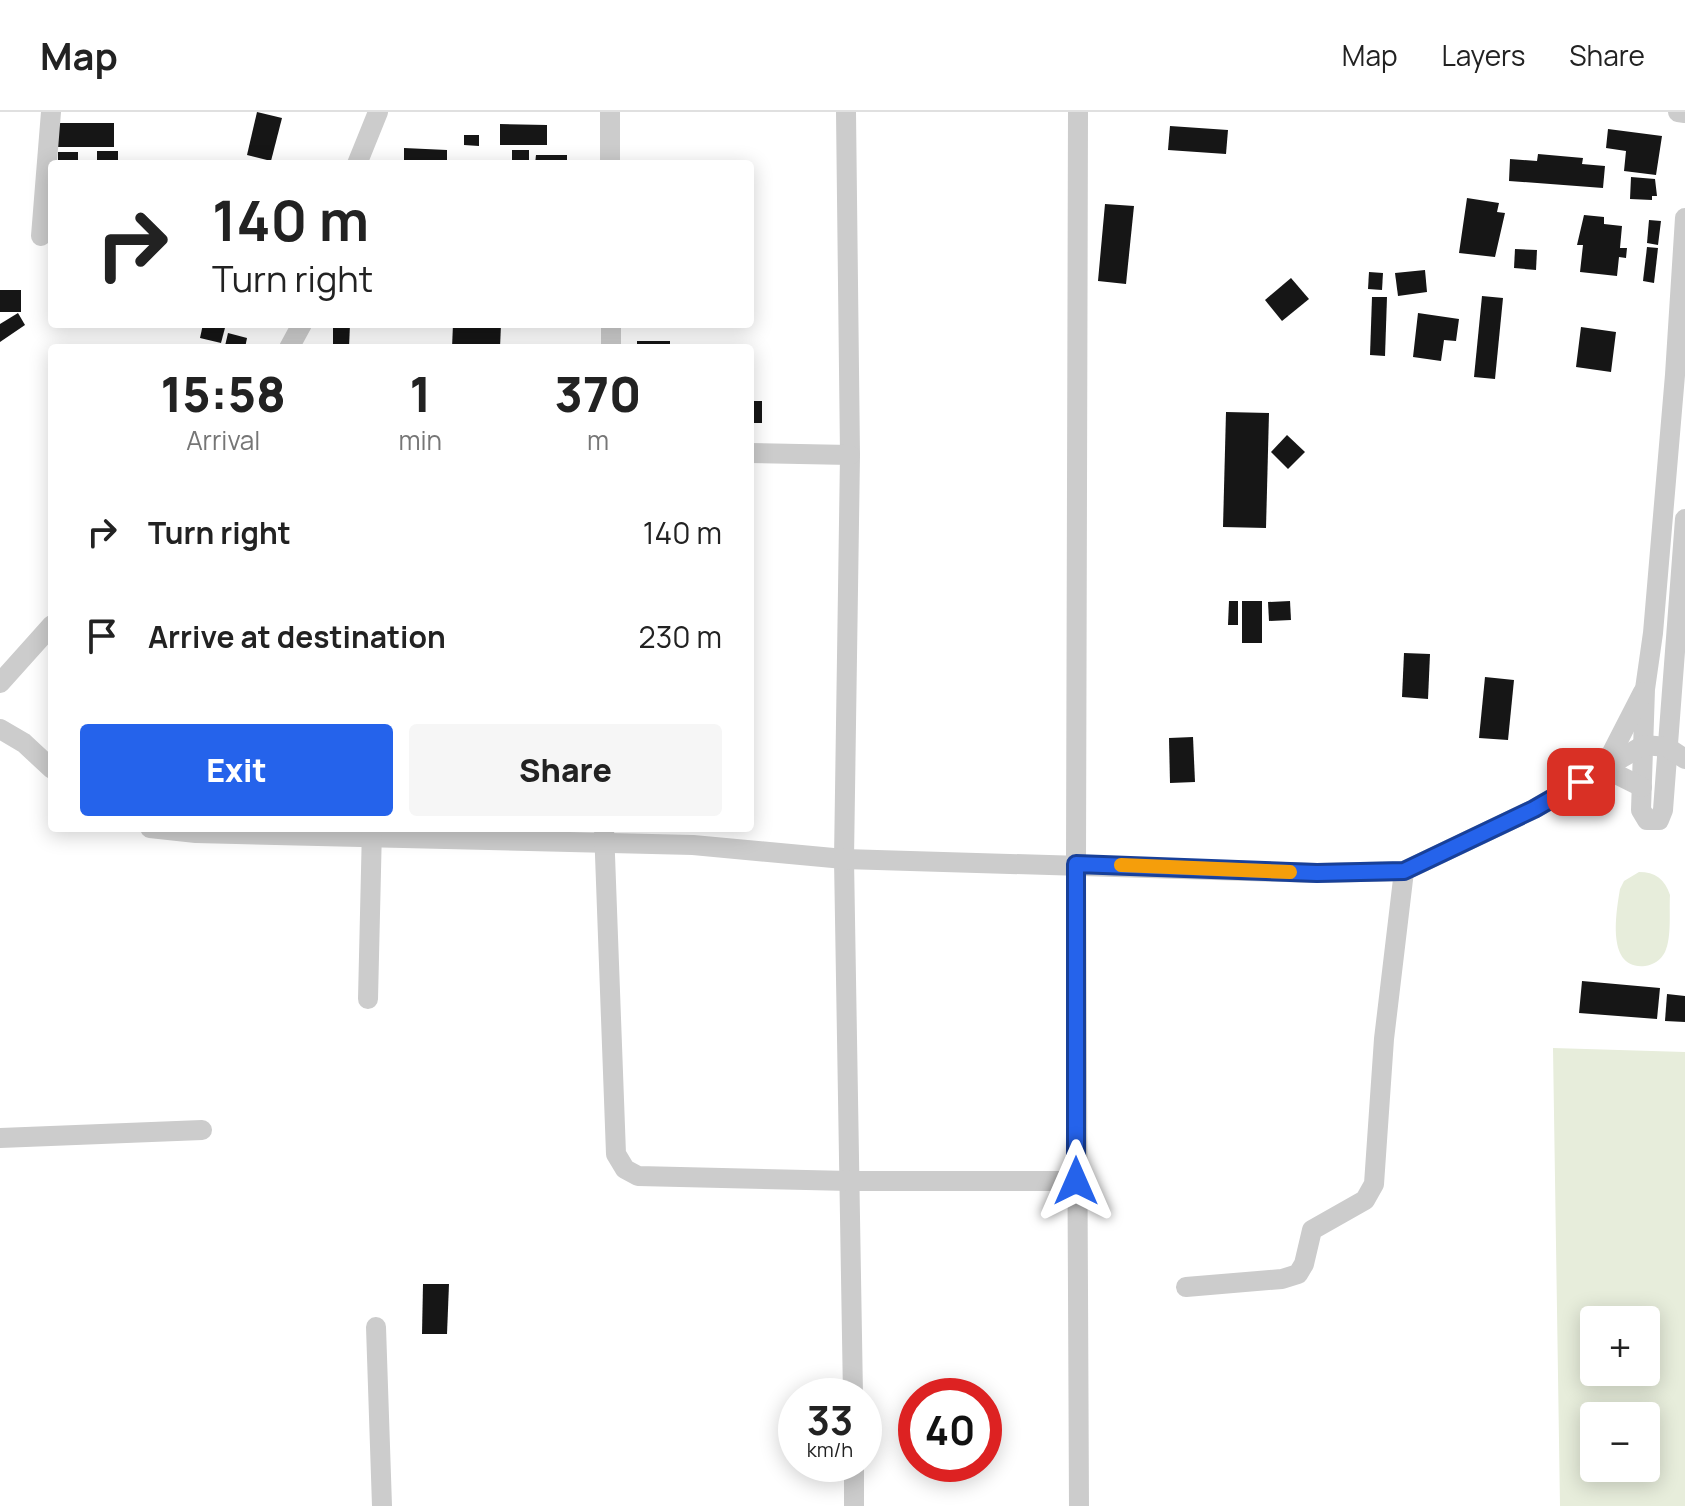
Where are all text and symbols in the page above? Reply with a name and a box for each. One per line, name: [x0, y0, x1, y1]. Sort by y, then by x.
text: Map: [40, 29, 118, 81]
text: Map: [1342, 36, 1398, 74]
text: Layers: [1442, 36, 1525, 74]
text: Share: [1569, 36, 1645, 74]
text: 140 m: [212, 181, 369, 258]
icon: right: [80, 192, 184, 296]
text: Turn right: [212, 254, 373, 303]
text: 15:58: [161, 361, 286, 426]
text: 1: [409, 361, 431, 426]
text: 370: [555, 361, 641, 426]
text: Arrival: [186, 422, 260, 458]
text: min: [398, 422, 442, 458]
text: m: [587, 422, 609, 458]
icon: right: [80, 510, 124, 554]
text: Turn right: [148, 512, 291, 553]
text: 140 m: [643, 512, 722, 553]
icon: arrive: [80, 614, 124, 658]
text: Arrive at destination: [148, 616, 446, 657]
text: 230 m: [639, 616, 722, 657]
button: Exit: [80, 724, 393, 816]
button: Share: [409, 724, 722, 816]
pin: [1547, 748, 1615, 816]
icon: arrive: [1559, 760, 1603, 804]
position arrow: [1034, 1139, 1118, 1223]
map controls: [1580, 1306, 1660, 1482]
button: +: [1580, 1306, 1660, 1386]
speed limit sign: 40: [898, 1378, 1002, 1482]
text: 33: [807, 1392, 853, 1447]
button: −: [1580, 1402, 1660, 1482]
text: km/h: [807, 1436, 853, 1463]

